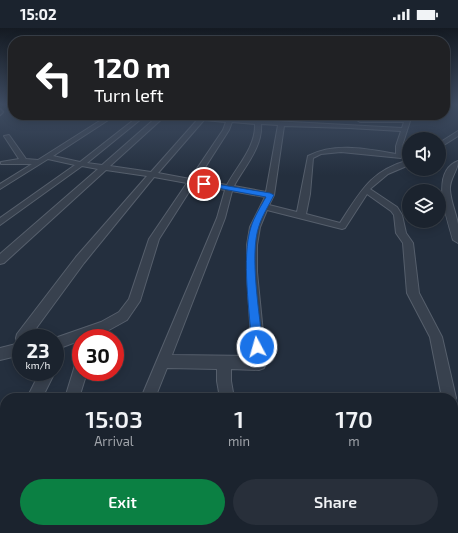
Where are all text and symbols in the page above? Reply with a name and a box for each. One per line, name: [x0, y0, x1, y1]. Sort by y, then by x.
text: 15:02: [20, 5, 57, 23]
text: 120 m: [94, 50, 171, 84]
icon: left: [28, 52, 80, 104]
text: Turn left: [94, 84, 164, 106]
map controls: [402, 132, 446, 228]
button: sound: [402, 132, 446, 176]
pin: [187, 167, 221, 201]
icon: arrive: [193, 173, 215, 195]
button: layers: [402, 184, 446, 228]
position arrow: [236, 326, 278, 368]
speed limit sign: 30: [72, 329, 124, 381]
text: 23: [27, 338, 49, 362]
text: km/h: [26, 359, 50, 371]
text: 15:03: [85, 404, 143, 433]
text: 1: [234, 404, 244, 433]
text: 170: [335, 404, 373, 433]
text: Arrival: [94, 433, 134, 449]
text: min: [228, 433, 250, 449]
text: m: [348, 433, 360, 449]
button: Exit: [20, 479, 225, 525]
button: Share: [233, 479, 438, 525]

